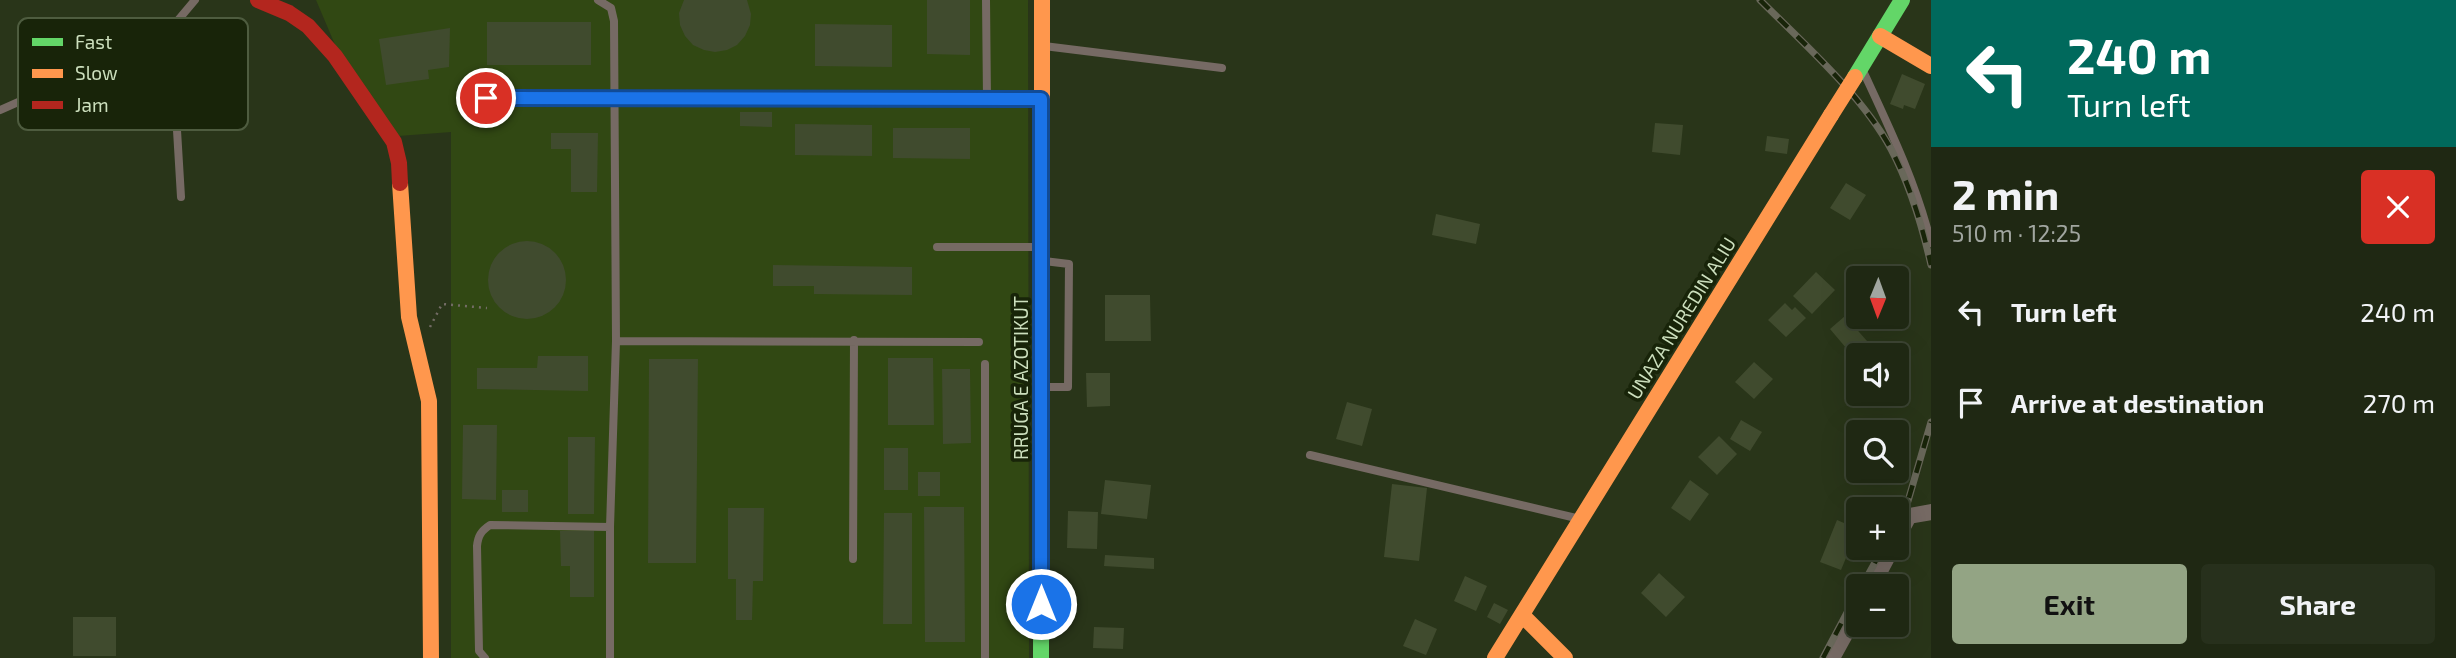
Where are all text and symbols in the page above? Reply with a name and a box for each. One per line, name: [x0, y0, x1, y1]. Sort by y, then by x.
legend: [18, 18, 248, 130]
text: 240 m: [2067, 25, 2211, 84]
icon: left: [1952, 28, 2043, 119]
text: Fast: [75, 30, 112, 53]
text: Slow: [75, 61, 118, 84]
pin: [456, 68, 516, 128]
icon: arrive: [467, 79, 505, 117]
text: Turn left: [2067, 85, 2191, 123]
text: Jam: [75, 93, 109, 116]
text: 2 min: [1952, 168, 2059, 218]
button: close: [2361, 170, 2435, 244]
text: 510 m · 12:25: [1952, 219, 2081, 247]
street label: UNAZA NUREDIN ALIU: [1622, 233, 1740, 403]
north arrow: [1846, 266, 1909, 329]
map controls: [1846, 266, 1909, 637]
icon: left: [1952, 293, 1990, 331]
street label: RRUGA E AZOTIKUT: [1009, 296, 1032, 460]
text: Turn left: [2011, 296, 2117, 327]
text: 240 m: [2360, 296, 2435, 327]
button: sound: [1846, 343, 1909, 406]
icon: arrive: [1952, 384, 1990, 422]
text: Arrive at destination: [2011, 387, 2264, 418]
text: 270 m: [2363, 387, 2435, 418]
button: search: [1846, 420, 1909, 483]
button: +: [1846, 497, 1909, 560]
button: Exit: [1952, 564, 2187, 644]
button: Share: [2201, 564, 2435, 644]
position arrow: [1004, 567, 1078, 641]
button: −: [1846, 574, 1909, 637]

